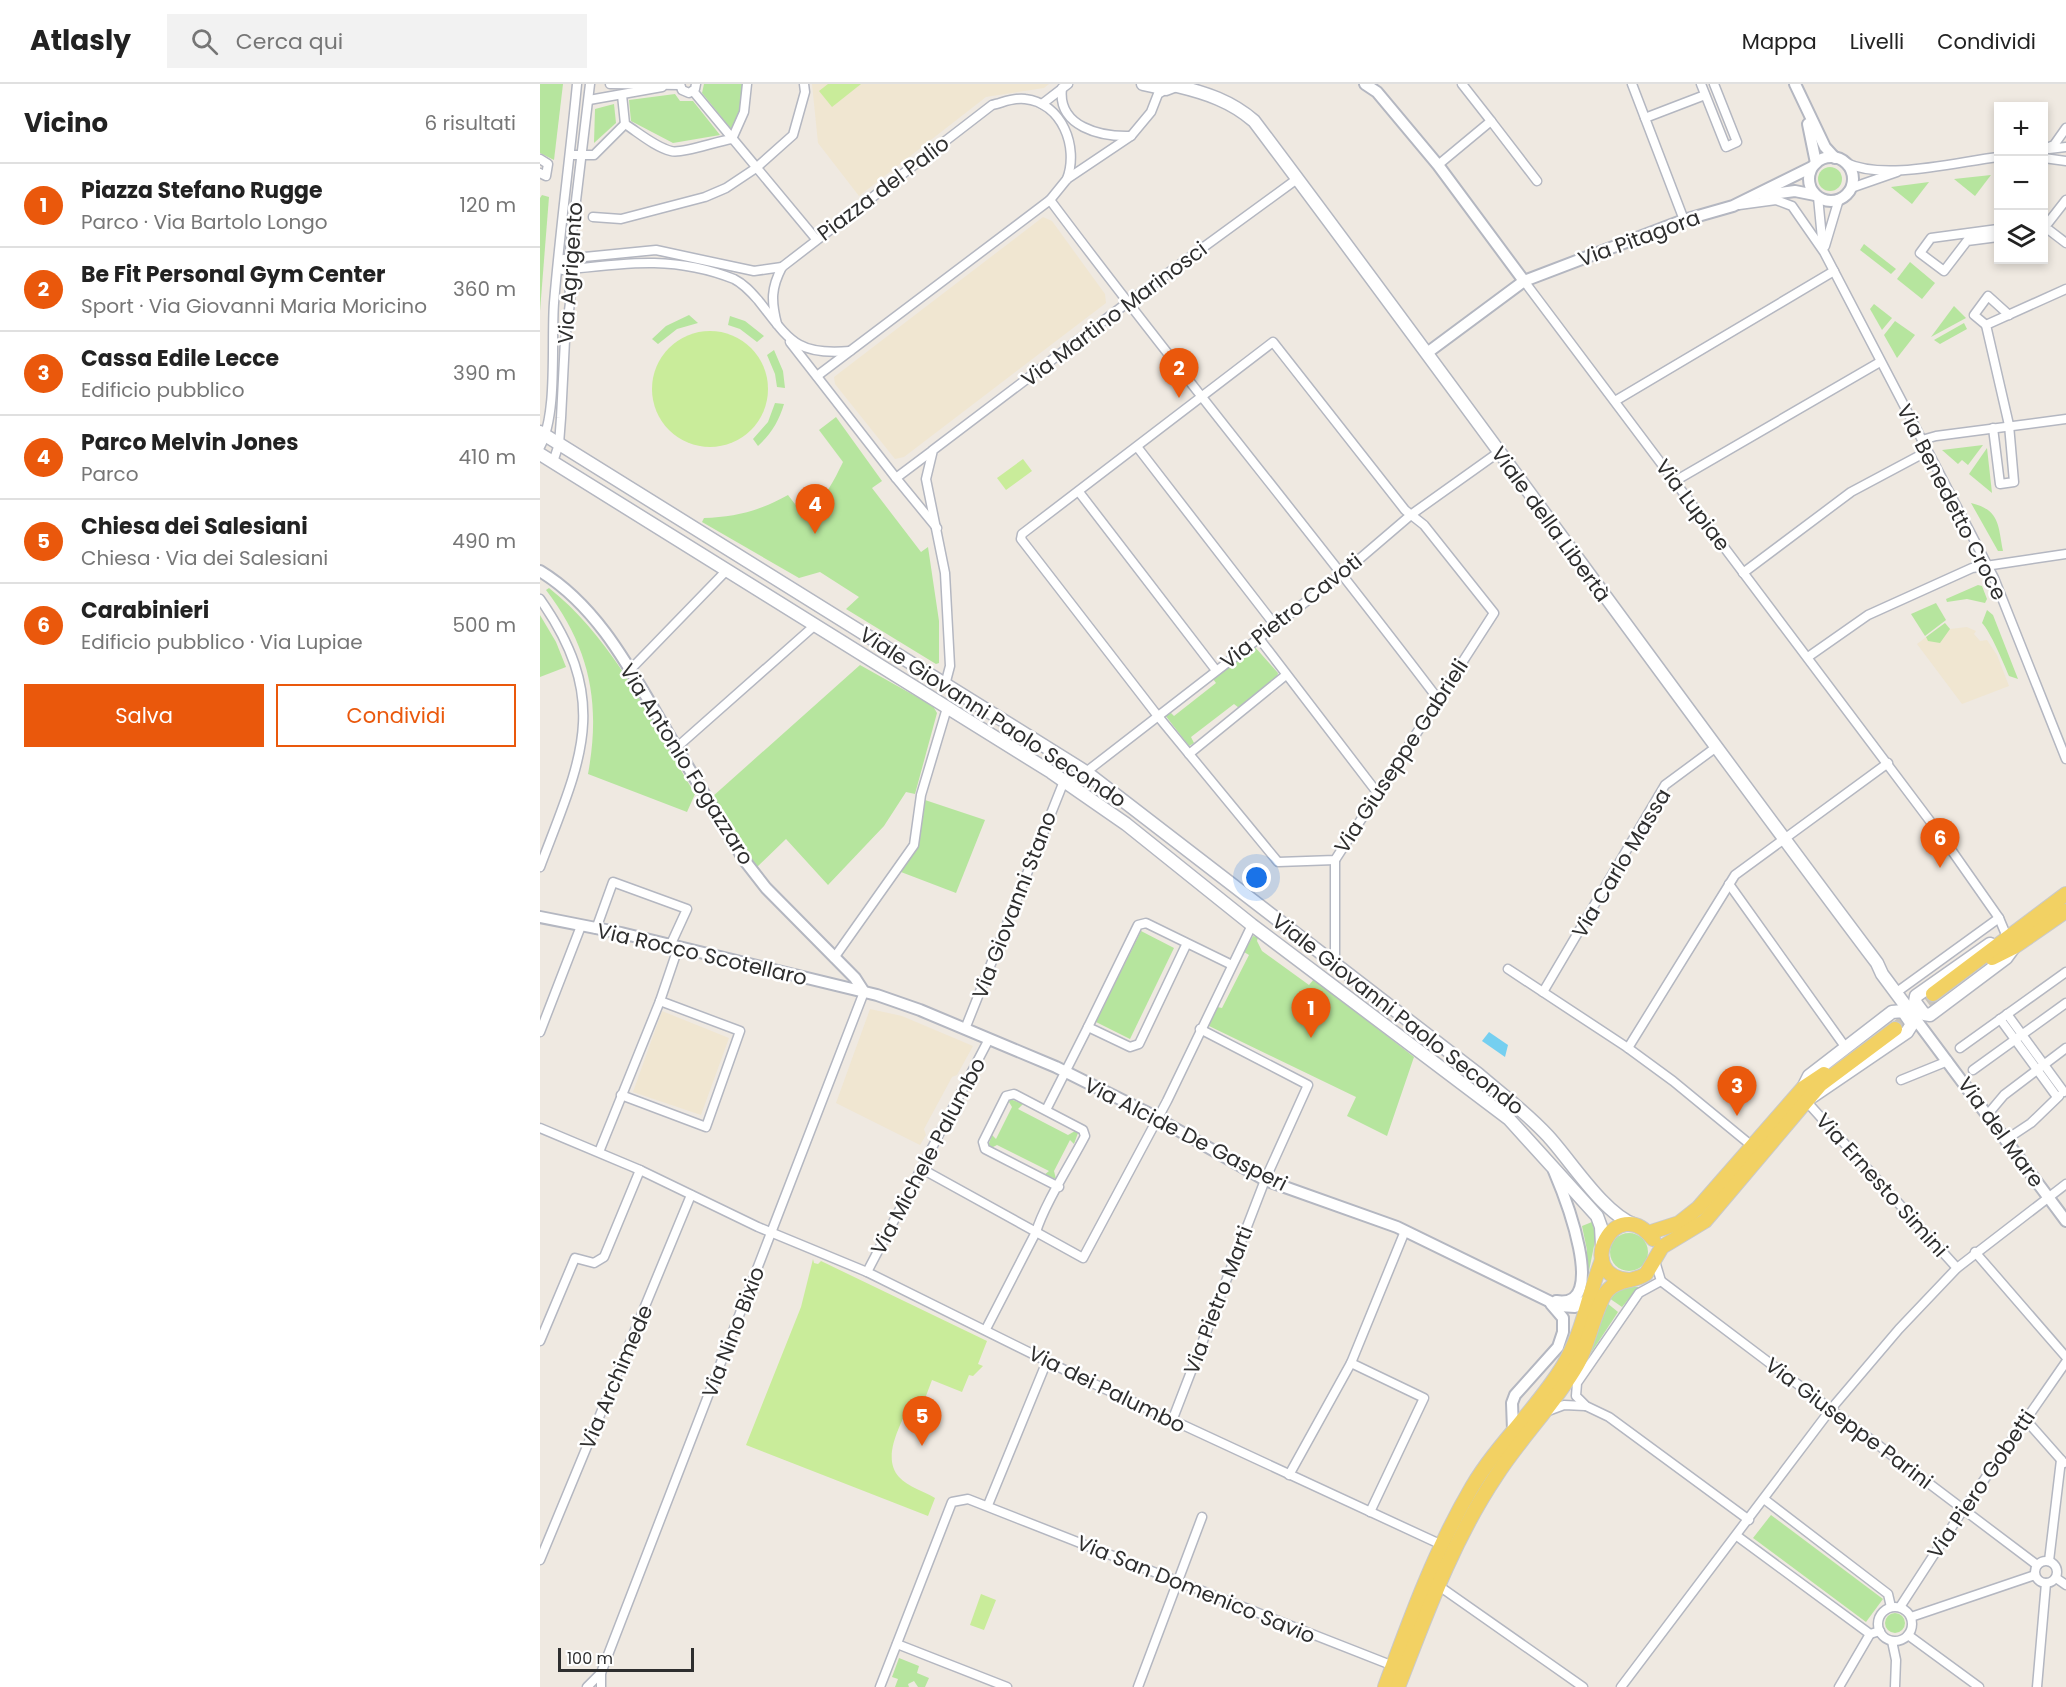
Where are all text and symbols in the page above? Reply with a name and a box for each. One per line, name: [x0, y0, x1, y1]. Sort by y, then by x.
search box: [167, 14, 587, 68]
text: Atlasly: [30, 21, 131, 60]
icon: search: [188, 25, 221, 58]
text: Cerca qui: [236, 26, 343, 57]
text: Mappa: [1742, 27, 1817, 56]
text: Livelli: [1850, 27, 1904, 56]
text: Condividi: [1937, 27, 2036, 56]
map controls: [1994, 102, 2048, 264]
button: +: [1994, 102, 2048, 156]
text: Vicino: [24, 105, 108, 141]
text: 6 risultati: [424, 109, 516, 137]
street label: Piazza del Palio: [811, 129, 955, 247]
button: −: [1994, 156, 2048, 210]
text: Piazza Stefano Rugge: [81, 175, 323, 206]
text: 1: [40, 191, 47, 219]
text: 120 m: [460, 191, 516, 219]
street label: Via Agrigento: [551, 201, 589, 345]
street label: Via Pitagora: [1574, 202, 1704, 274]
text: Parco · Via Bartolo Longo: [81, 208, 328, 236]
button: layers: [1994, 210, 2048, 264]
street label: Via Martino Marinosci: [1015, 235, 1213, 393]
text: Be Fit Personal Gym Center: [81, 259, 385, 290]
text: 2: [38, 275, 49, 303]
text: 360 m: [453, 275, 516, 303]
text: Sport · Via Giovanni Maria Moricino: [81, 292, 427, 320]
text: Cassa Edile Lecce: [81, 343, 279, 374]
pin: 2: [1160, 348, 1198, 398]
text: 3: [37, 359, 50, 387]
text: 390 m: [453, 359, 516, 387]
text: Edificio pubblico: [81, 376, 245, 404]
street label: Via Benedetto Croce: [1890, 399, 2014, 605]
text: Parco Melvin Jones: [81, 427, 298, 458]
street label: Viale della Libertà: [1485, 440, 1617, 608]
text: 4: [37, 443, 50, 471]
text: 410 m: [459, 443, 516, 471]
street label: Via Lupiae: [1649, 453, 1737, 557]
text: Parco: [81, 460, 139, 488]
pin: 4: [796, 484, 834, 534]
text: Chiesa dei Salesiani: [81, 511, 308, 542]
text: 5: [37, 527, 50, 555]
text: 490 m: [452, 527, 516, 555]
text: Chiesa · Via dei Salesiani: [81, 544, 328, 572]
street label: Via Pietro Cavoti: [1214, 546, 1368, 676]
text: Carabinieri: [81, 595, 209, 626]
text: 6: [37, 611, 50, 639]
text: 500 m: [452, 611, 516, 639]
street label: Viale Giovanni Paolo Secondo: [854, 620, 1132, 814]
text: Edificio pubblico · Via Lupiae: [81, 628, 363, 656]
street label: Via Giuseppe Gabrieli: [1327, 653, 1475, 859]
street label: Via Antonio Fogazzaro: [613, 658, 761, 870]
button: Salva: [24, 684, 264, 747]
button: Condividi: [276, 684, 516, 747]
street label: Via Carlo Massa: [1565, 783, 1677, 943]
street label: Via Giovanni Stano: [965, 807, 1063, 1003]
pin: 6: [1920, 818, 1960, 868]
your location: [1242, 863, 1271, 892]
street label: Viale Giovanni Paolo Secondo: [1266, 906, 1530, 1122]
street label: Via Rocco Scotellaro: [594, 916, 810, 992]
pin: 1: [1292, 988, 1330, 1038]
street label: Via Michele Palumbo: [864, 1052, 992, 1260]
pin: 3: [1718, 1066, 1756, 1116]
street label: Via Alcide De Gasperi: [1079, 1070, 1293, 1198]
street label: Via del Mare: [1951, 1071, 2051, 1193]
street label: Via Ernesto Simini: [1809, 1107, 1955, 1263]
street label: Via Pietro Marti: [1176, 1222, 1260, 1378]
street label: Via Nino Bixio: [695, 1262, 771, 1402]
street label: Via Archimede: [572, 1300, 660, 1454]
street label: Via dei Palumbo: [1024, 1338, 1190, 1440]
street label: Via Giuseppe Parini: [1759, 1350, 1939, 1496]
pin: 5: [902, 1396, 941, 1446]
street label: Via Piero Gobetti: [1920, 1404, 2042, 1564]
street label: Via San Domenico Savio: [1072, 1528, 1320, 1650]
scale bar: [558, 1645, 694, 1672]
text: 100 m: [567, 1647, 613, 1670]

